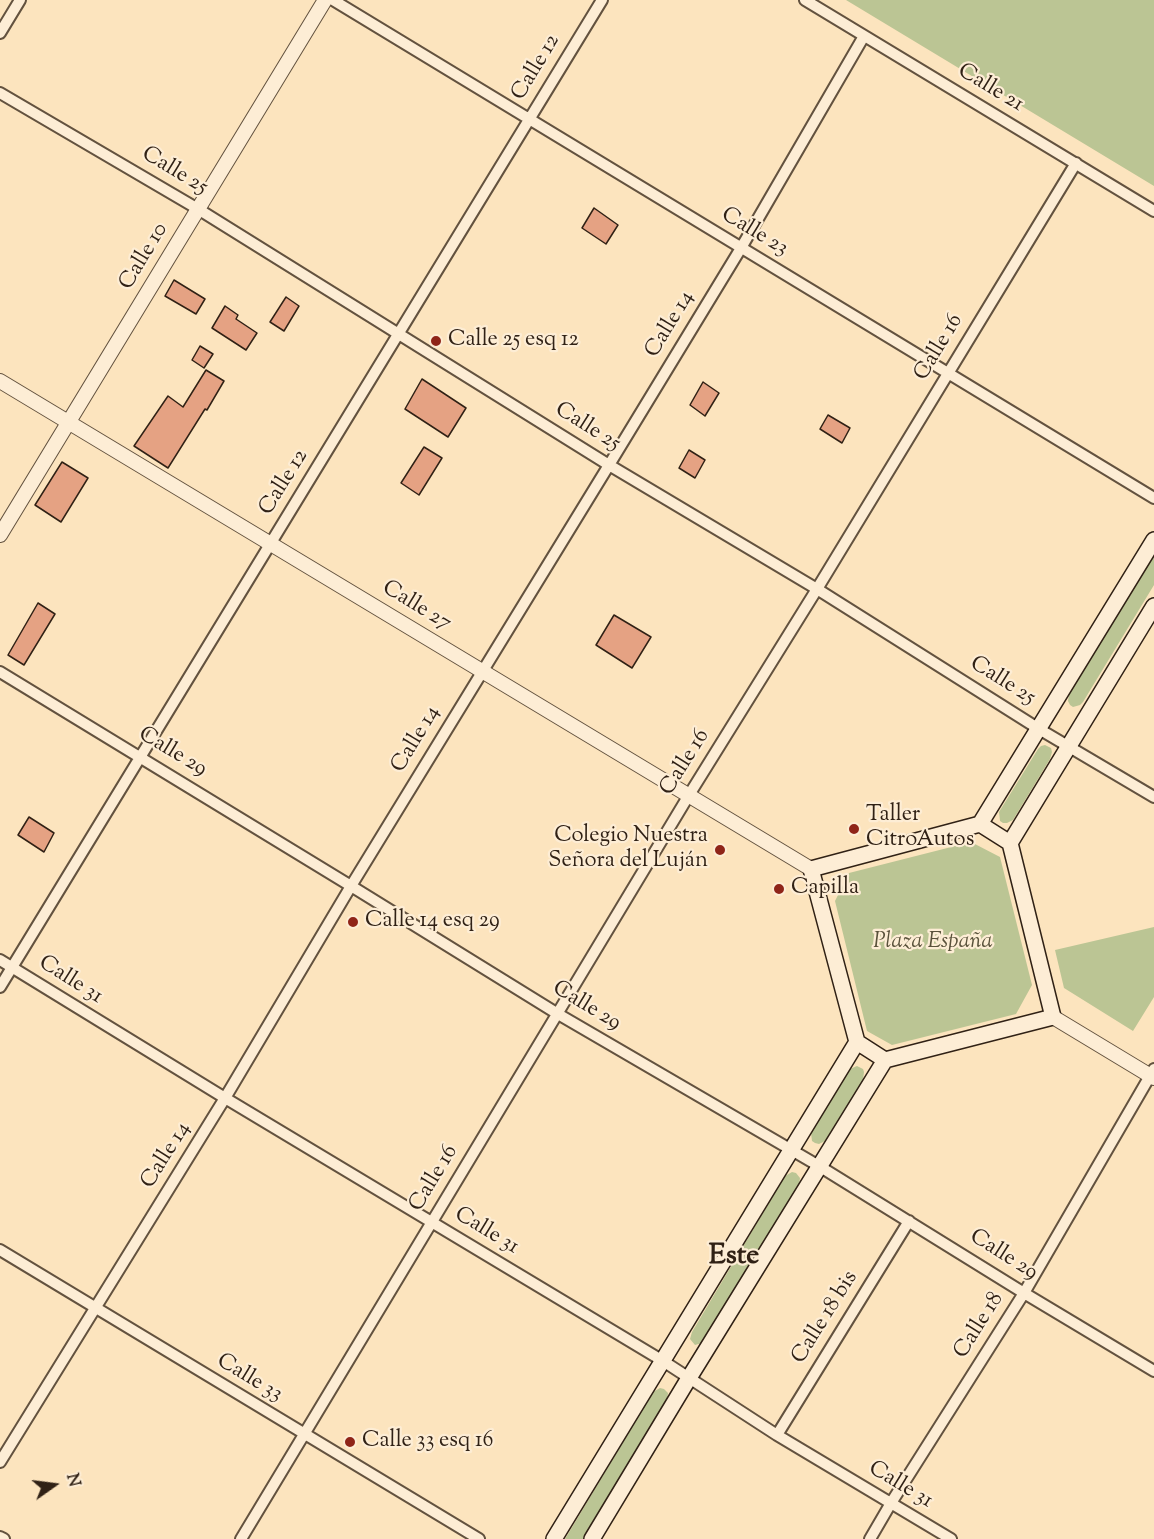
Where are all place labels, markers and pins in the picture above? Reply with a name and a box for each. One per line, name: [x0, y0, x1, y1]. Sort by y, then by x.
place label: Calle 25 esq 12: [448, 328, 579, 354]
marker: Calle 25 esq 12: [429, 334, 443, 348]
place label: Taller CitroAutos: [866, 803, 974, 854]
marker: Taller CitroAutos: [847, 822, 861, 836]
place label: Colegio Nuestra Señora del Luján: [548, 824, 708, 876]
marker: Colegio Nuestra Señora del Luján: [713, 843, 727, 857]
place label: Capilla: [791, 876, 859, 902]
marker: Capilla: [772, 882, 786, 896]
place label: Calle 14 esq 29: [365, 909, 500, 935]
marker: Calle 14 esq 29: [346, 915, 360, 929]
place label: Calle 33 esq 16: [362, 1429, 493, 1455]
marker: Calle 33 esq 16: [343, 1435, 357, 1449]

